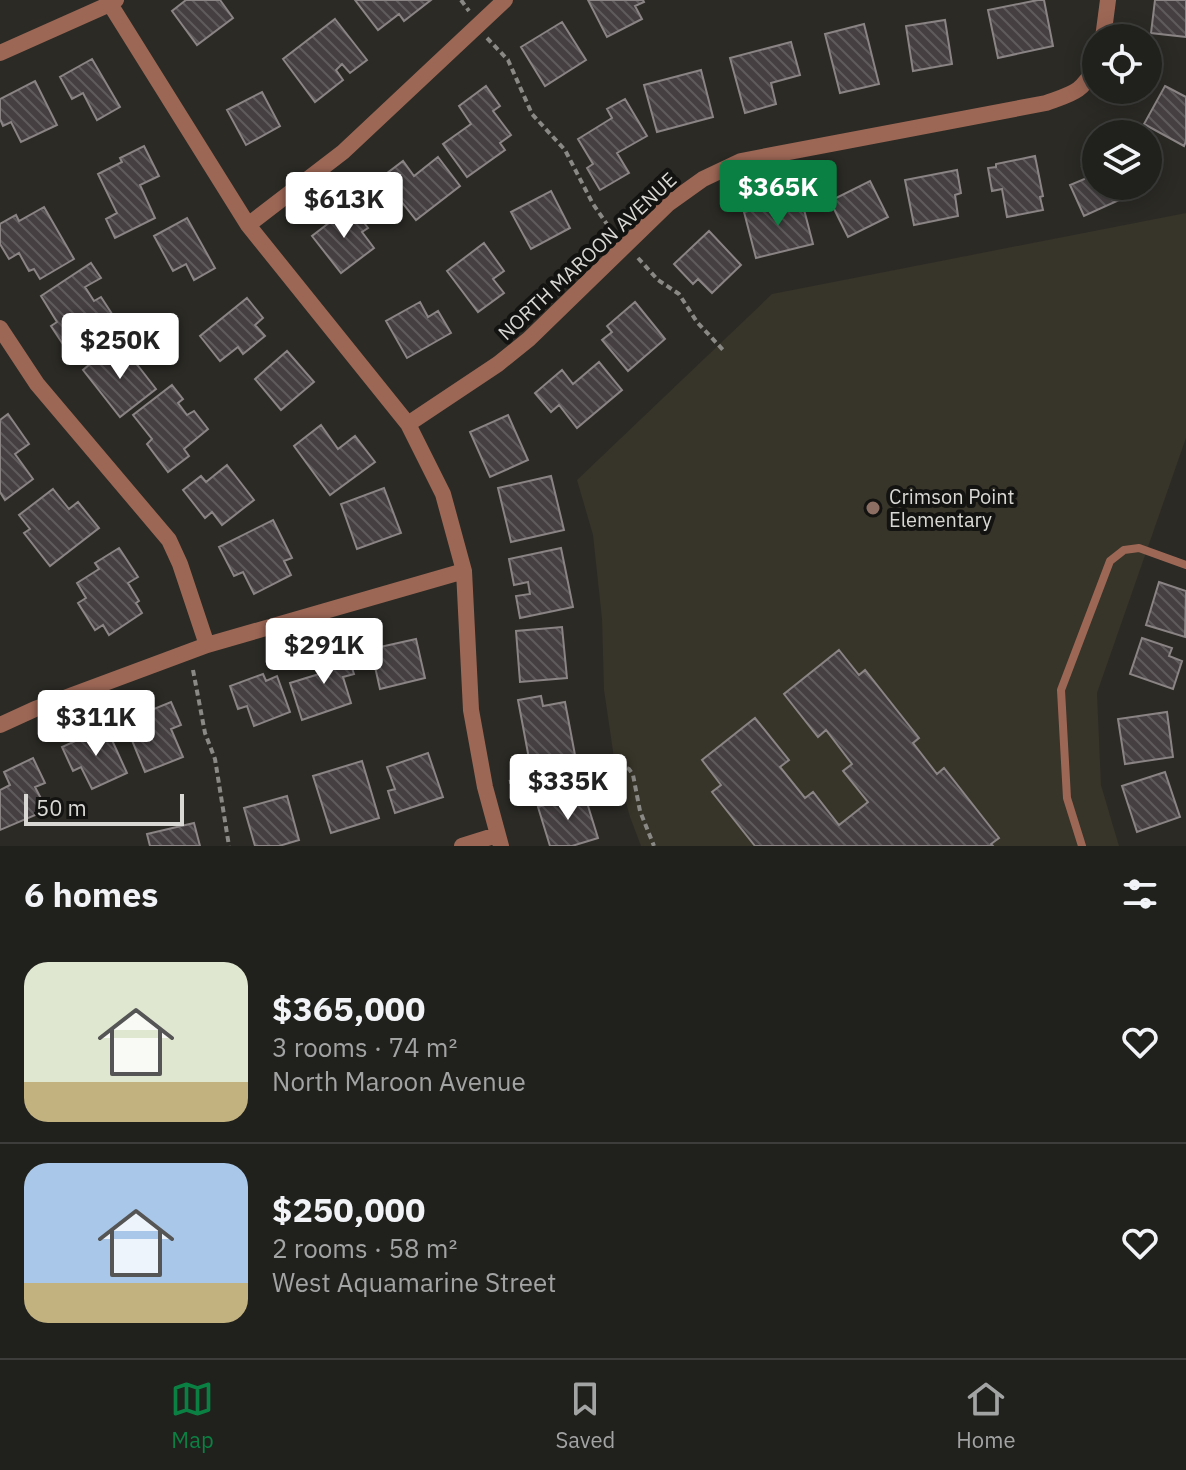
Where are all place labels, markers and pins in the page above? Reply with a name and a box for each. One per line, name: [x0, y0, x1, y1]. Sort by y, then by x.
pin: $365K: [722, 160, 834, 228]
pin: $613K: [288, 172, 400, 240]
pin: $250K: [64, 313, 176, 381]
place label: Crimson Point Elementary: [889, 483, 1015, 533]
marker: Crimson Point Elementary: [864, 499, 882, 517]
pin: $291K: [268, 618, 380, 686]
pin: $311K: [40, 690, 152, 758]
pin: $335K: [512, 754, 624, 822]

